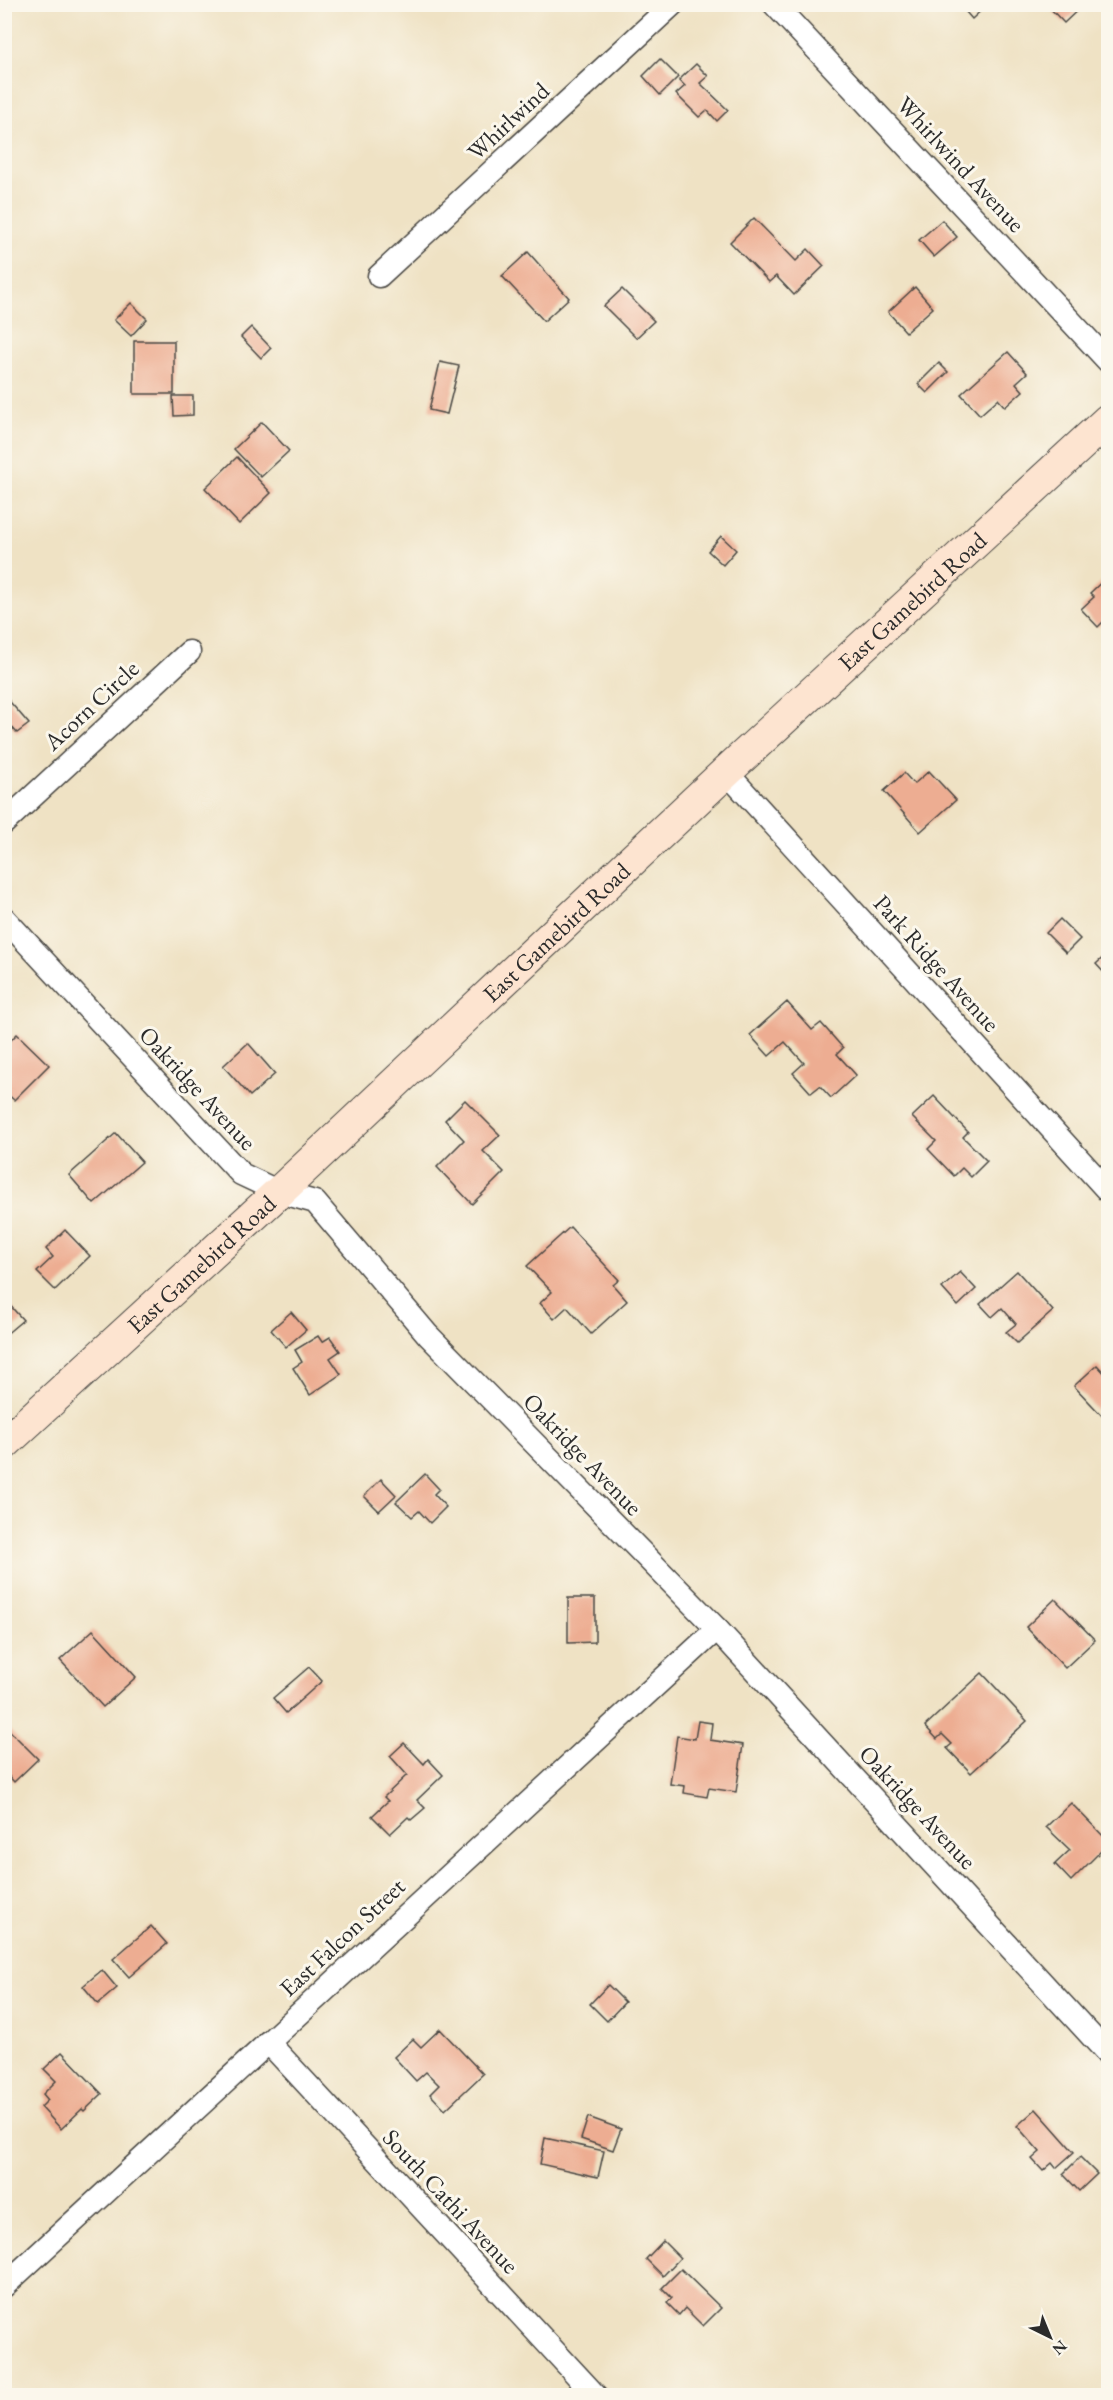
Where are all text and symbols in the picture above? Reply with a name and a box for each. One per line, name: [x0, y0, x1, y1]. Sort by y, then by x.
street label: Whirlwind: [460, 75, 556, 167]
street label: Whirlwind Avenue: [890, 89, 1032, 239]
street label: East Gamebird Road: [831, 524, 993, 677]
street label: Acorn Circle: [36, 653, 145, 758]
street label: East Gamebird Road: [476, 854, 637, 1009]
street label: Park Ridge Avenue: [867, 888, 1007, 1038]
street label: Oakridge Avenue: [133, 1019, 263, 1157]
street label: East Gamebird Road: [120, 1187, 282, 1340]
street label: Oakridge Avenue: [517, 1386, 649, 1522]
street label: Oakridge Avenue: [853, 1738, 983, 1876]
street label: East Falcon Street: [273, 1870, 412, 2003]
street label: South Cathi Avenue: [376, 2122, 526, 2280]
north arrow: [1020, 2307, 1080, 2367]
text: N: [1048, 2336, 1072, 2360]

